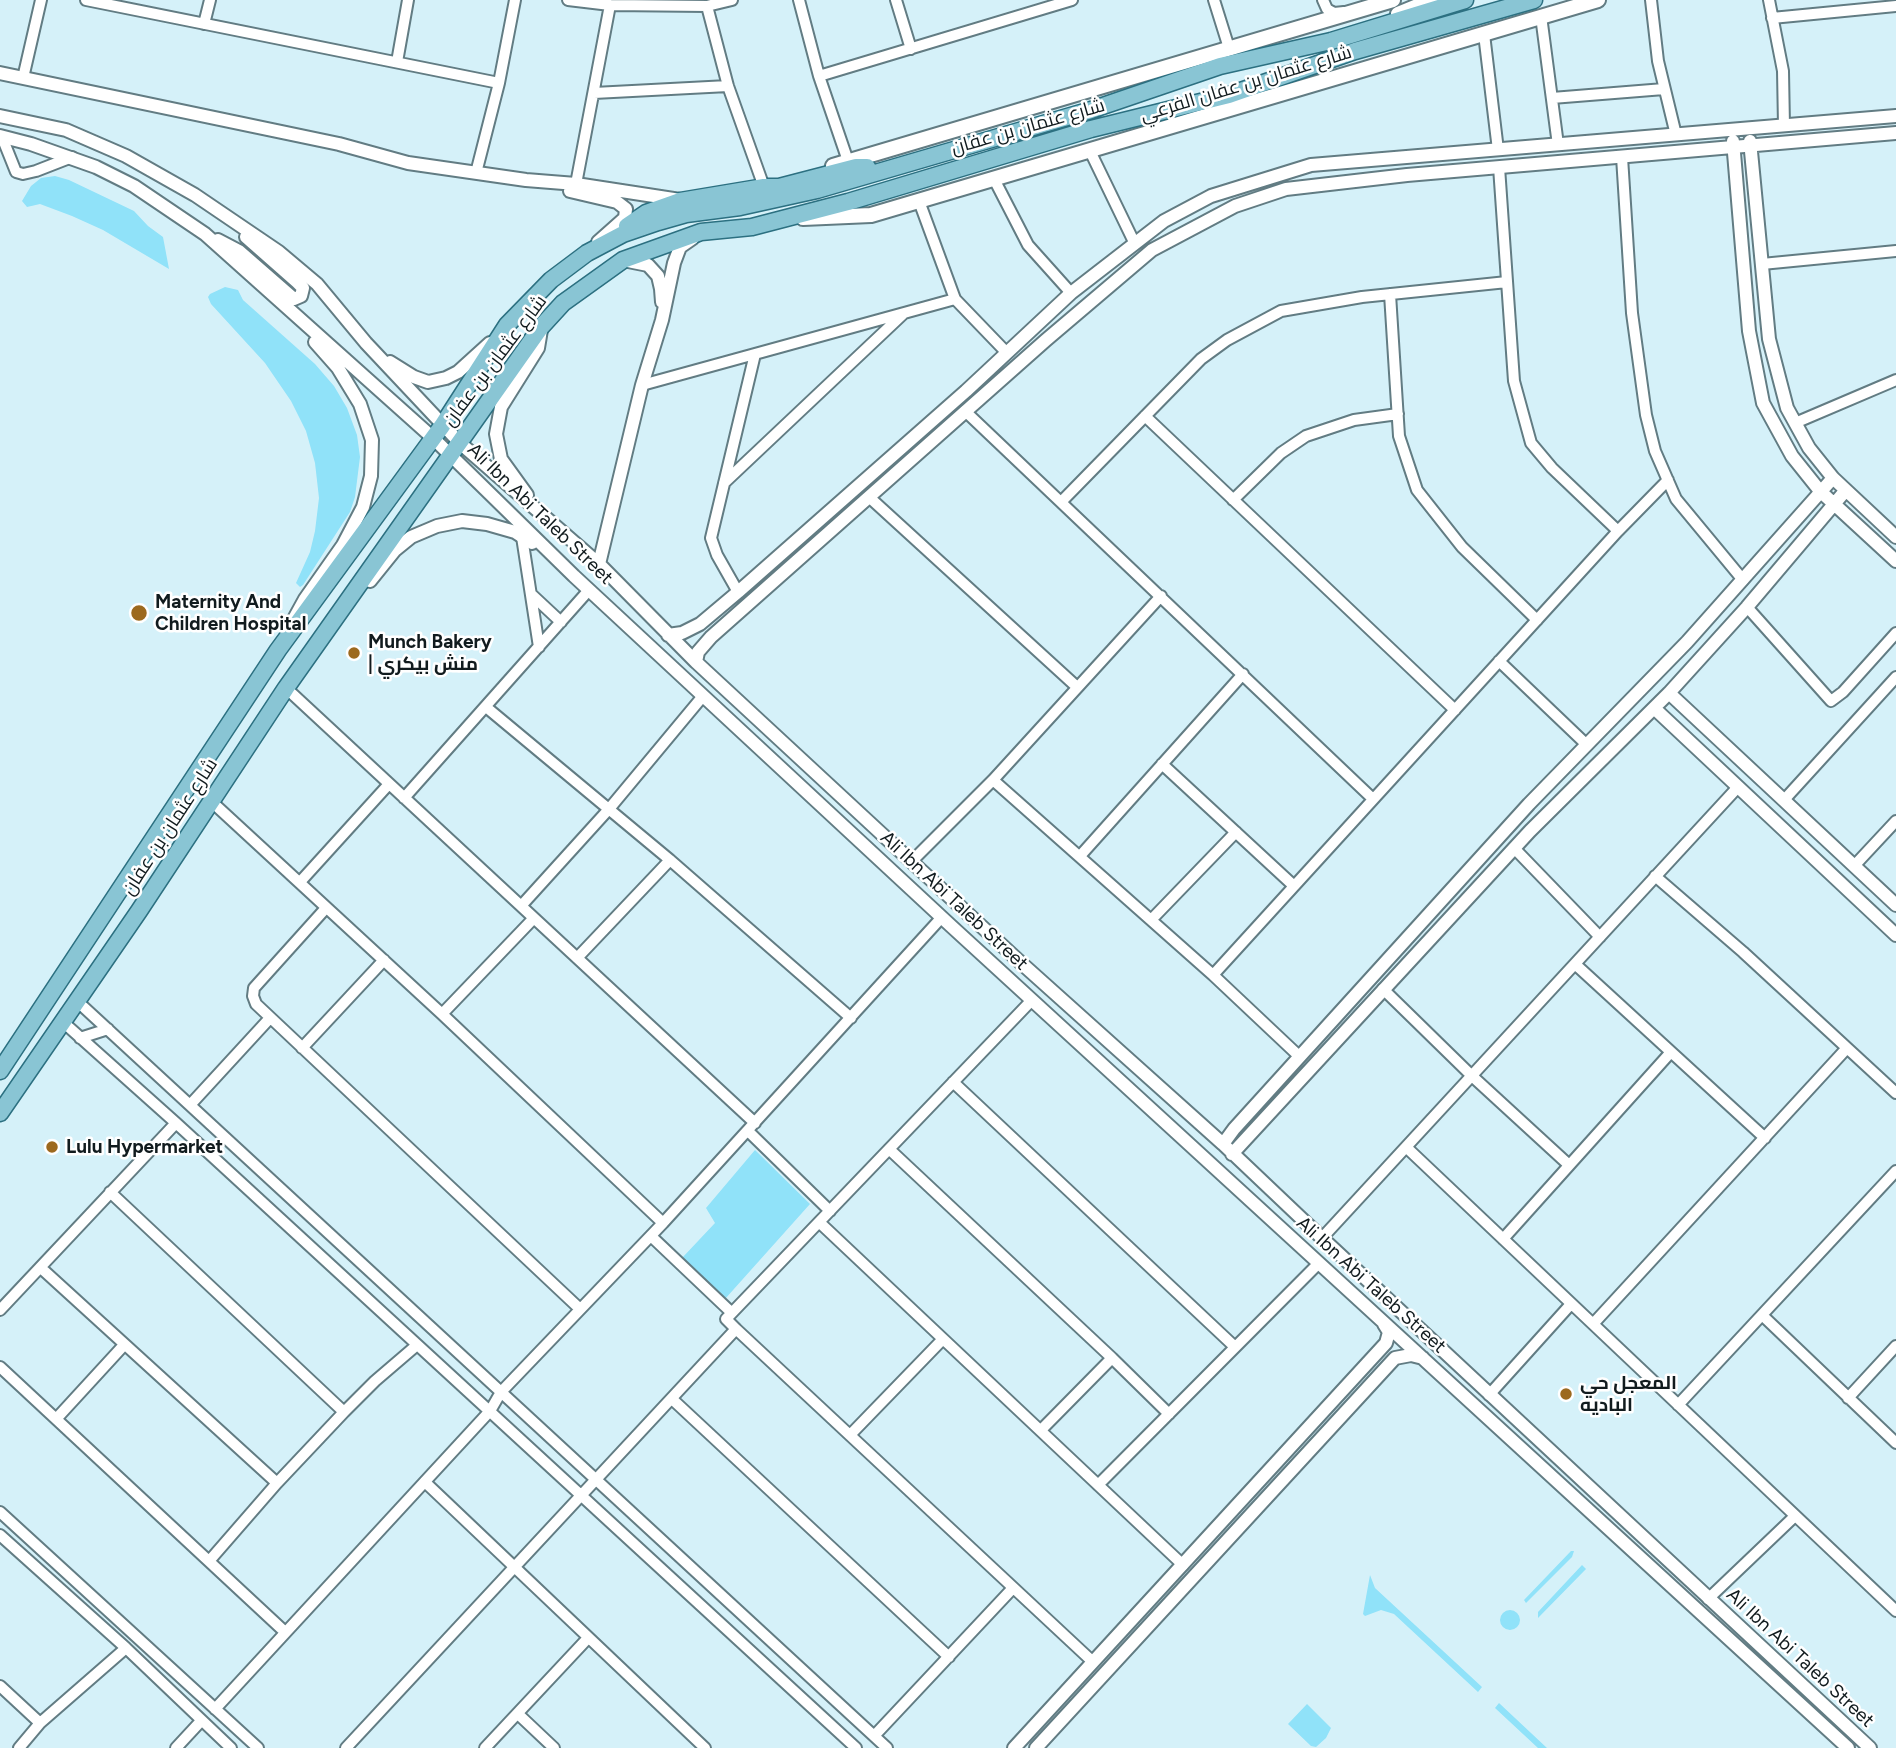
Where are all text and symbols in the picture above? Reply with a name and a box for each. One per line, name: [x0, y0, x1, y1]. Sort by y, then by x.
street label: شارع عثمان بن عفان الفرعي: [1138, 41, 1354, 127]
street label: شارع عثمان بن عفان: [949, 94, 1107, 160]
street label: شارع عثمان بن عفان: [438, 291, 552, 431]
street label: Ali Ibn Abi Taleb Street: [463, 439, 617, 589]
place label: Maternity And Children Hospital: [155, 591, 306, 635]
marker: Maternity And Children Hospital: [129, 603, 149, 623]
place label: Munch Bakery | منش بيكري: [368, 631, 492, 675]
marker: Munch Bakery | منش بيكري: [346, 645, 362, 661]
street label: شارع عثمان بن عفان: [117, 754, 223, 900]
street label: Ali Ibn Abi Taleb Street: [876, 827, 1032, 975]
place label: Lulu Hypermarket: [66, 1136, 223, 1158]
marker: Lulu Hypermarket: [44, 1139, 60, 1155]
street label: Ali Ibn Abi Taleb Street: [1292, 1212, 1450, 1358]
place label: المعجل حي الباديه: [1580, 1372, 1677, 1416]
marker: المعجل حي الباديه: [1558, 1386, 1574, 1402]
street label: Ali Ibn Abi Taleb Street: [1722, 1584, 1878, 1732]

